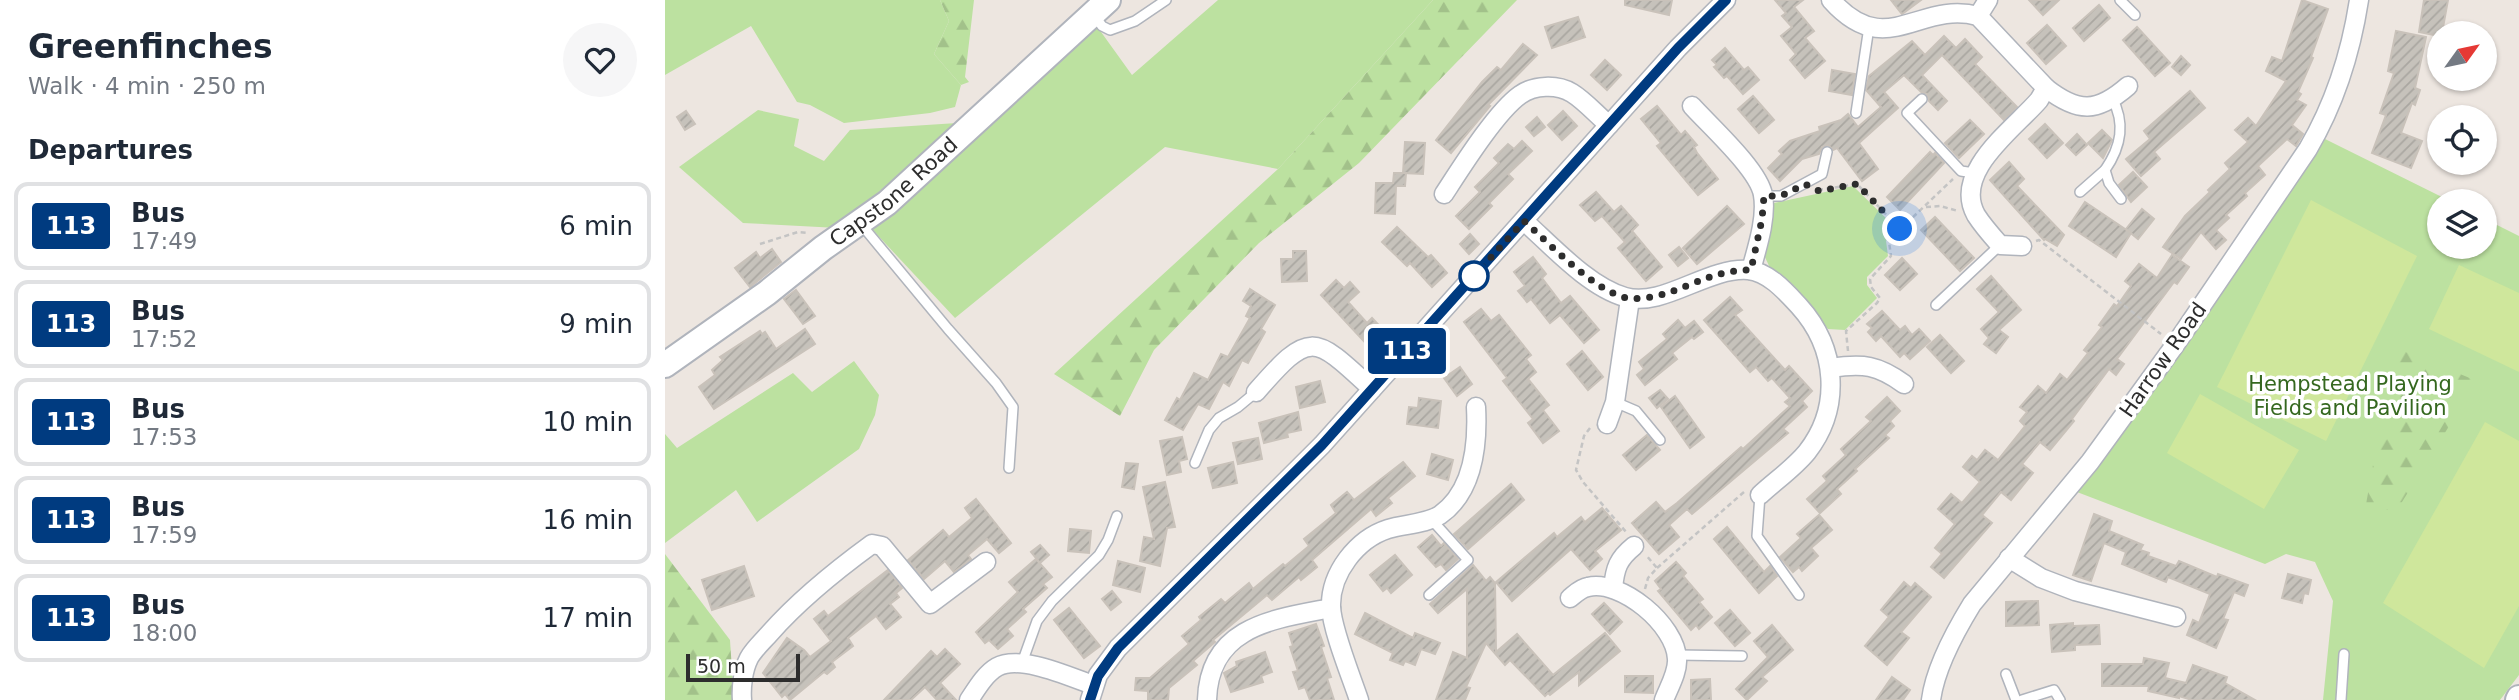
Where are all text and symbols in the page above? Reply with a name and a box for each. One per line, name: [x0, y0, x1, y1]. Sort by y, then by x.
north arrow: [2427, 21, 2497, 91]
map controls: [2427, 21, 2497, 259]
button: heart: [563, 23, 637, 97]
text: Greenfinches: [28, 27, 273, 66]
text: Walk · 4 min · 250 m: [28, 73, 266, 99]
button: locate: [2427, 105, 2497, 175]
street label: Capstone Road: [825, 132, 962, 251]
text: Departures: [28, 135, 193, 165]
button: layers: [2427, 189, 2497, 259]
text: Bus: [131, 198, 185, 228]
text: 6 min: [559, 211, 633, 241]
your location: [1882, 211, 1917, 246]
text: 113: [46, 212, 96, 240]
text: 17:49: [131, 228, 197, 254]
unlabelled marker: [1459, 261, 1489, 291]
text: Bus: [131, 296, 185, 326]
street label: Harrow Road: [2115, 298, 2211, 422]
text: 9 min: [559, 309, 633, 339]
text: 113: [46, 310, 96, 338]
text: 17:52: [131, 326, 197, 352]
line badge: 113: [1367, 328, 1447, 374]
text: 113: [1382, 337, 1432, 365]
park label: Hempstead Playing Fields and Pavilion: [2248, 372, 2452, 420]
text: Bus: [131, 394, 185, 424]
text: 10 min: [543, 407, 633, 437]
text: 113: [46, 408, 96, 436]
text: 17:53: [131, 424, 197, 450]
text: Bus: [131, 492, 185, 522]
text: 16 min: [543, 505, 633, 535]
text: 113: [46, 506, 96, 534]
text: 17:59: [131, 522, 197, 548]
text: Bus: [131, 590, 185, 620]
text: 17 min: [543, 603, 633, 633]
text: 113: [46, 604, 96, 632]
text: 18:00: [131, 620, 197, 646]
scale bar: [686, 651, 800, 683]
text: 50 m: [697, 655, 746, 677]

